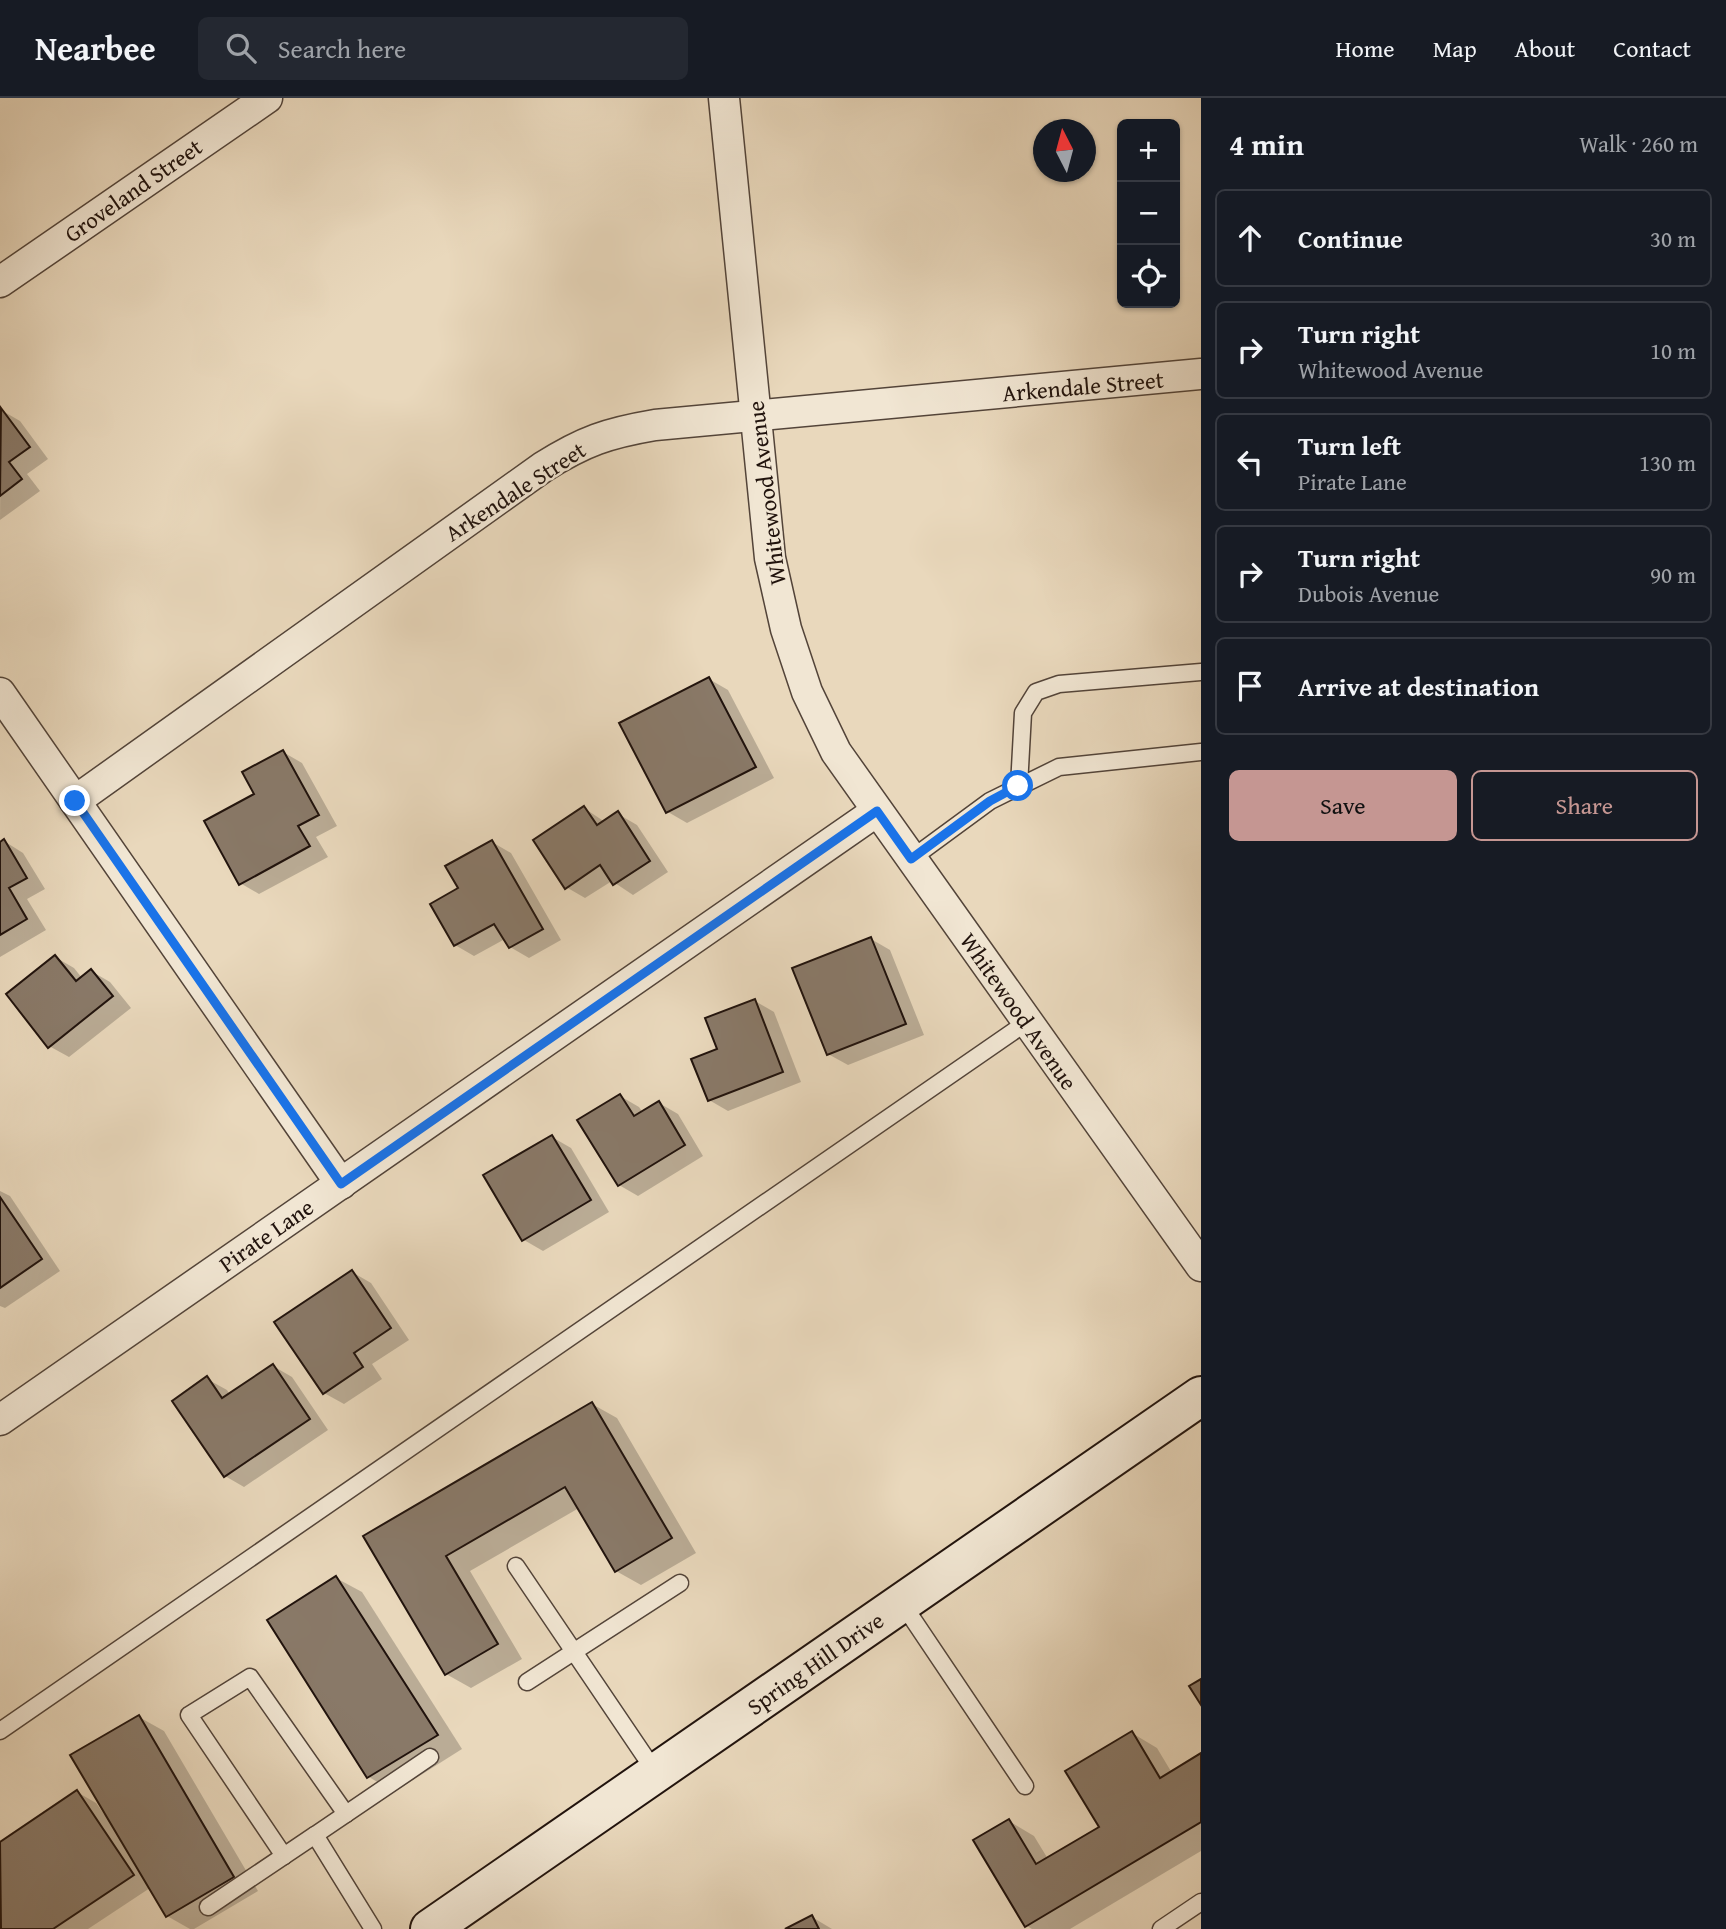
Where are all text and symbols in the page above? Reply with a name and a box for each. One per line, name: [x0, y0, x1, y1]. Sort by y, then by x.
search box: [198, 17, 688, 80]
text: Nearbee: [35, 24, 156, 72]
icon: search: [222, 29, 260, 67]
text: Search here: [278, 29, 406, 68]
text: Home: [1336, 31, 1395, 66]
text: Map: [1433, 31, 1477, 66]
text: About: [1515, 31, 1575, 66]
text: Contact: [1613, 31, 1691, 66]
north arrow: [1033, 119, 1096, 182]
map controls: [1117, 119, 1180, 308]
button: +: [1117, 119, 1180, 182]
text: 4 min: [1229, 122, 1304, 166]
text: Walk · 260 m: [1579, 127, 1698, 160]
street label: Groveland Street: [57, 130, 209, 250]
button: −: [1117, 182, 1180, 245]
icon: ahead: [1231, 219, 1269, 257]
text: Continue: [1298, 219, 1403, 258]
text: 30 m: [1650, 222, 1696, 255]
button: locate: [1117, 245, 1180, 308]
text: Turn right: [1298, 314, 1420, 353]
icon: right: [1231, 331, 1269, 369]
text: 10 m: [1650, 334, 1696, 367]
text: Whitewood Avenue: [1298, 353, 1483, 386]
street label: Arkendale Street: [1001, 363, 1165, 409]
street label: Whitewood Avenue: [738, 399, 794, 587]
text: Turn left: [1298, 426, 1401, 465]
street label: Arkendale Street: [438, 433, 592, 549]
icon: left: [1231, 443, 1269, 481]
text: 130 m: [1639, 446, 1696, 479]
text: Pirate Lane: [1298, 465, 1407, 498]
text: Turn right: [1298, 538, 1420, 577]
icon: right: [1231, 555, 1269, 593]
text: 90 m: [1650, 558, 1696, 591]
text: Dubois Avenue: [1298, 577, 1439, 610]
icon: arrive: [1231, 667, 1269, 705]
text: Arrive at destination: [1298, 667, 1539, 706]
route start: [1002, 770, 1033, 801]
button: Save: [1229, 770, 1457, 841]
button: Share: [1471, 770, 1698, 841]
route end: [59, 785, 90, 816]
street label: Whitewood Avenue: [952, 926, 1086, 1096]
street label: Pirate Lane: [212, 1190, 320, 1280]
street label: Spring Hill Drive: [740, 1604, 890, 1722]

